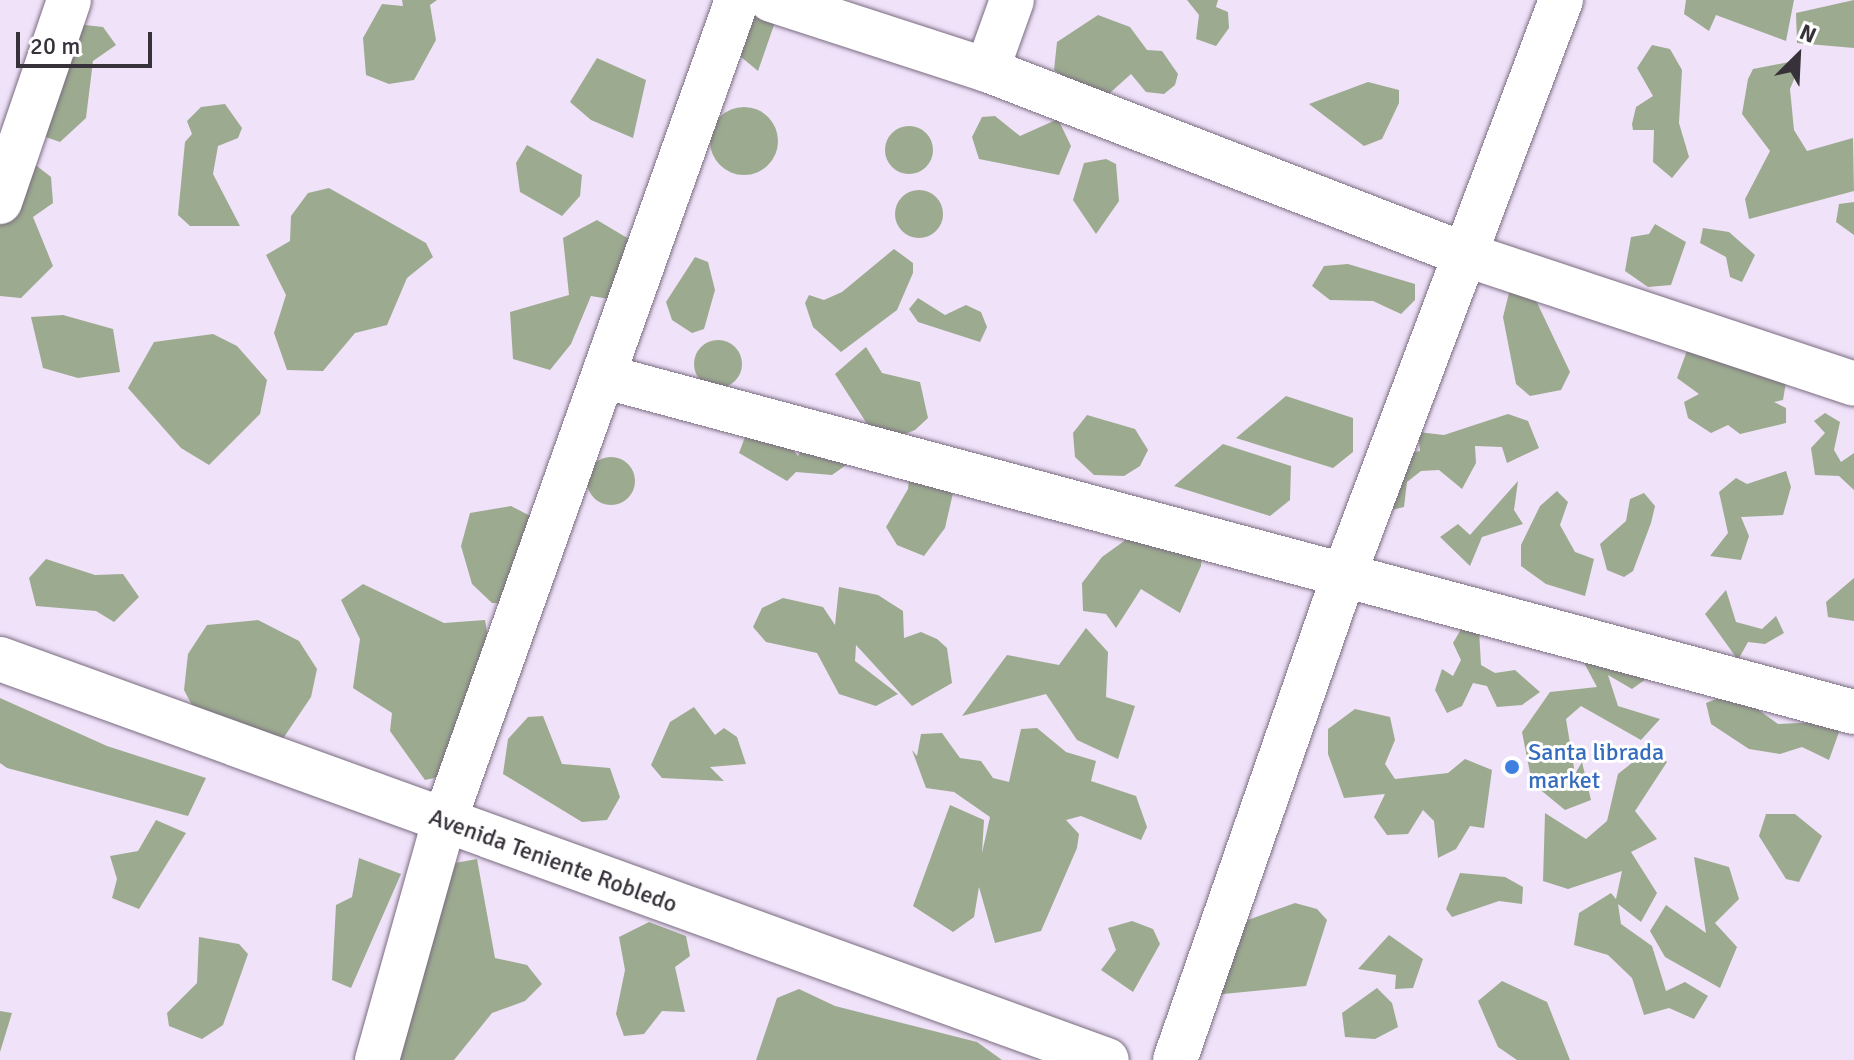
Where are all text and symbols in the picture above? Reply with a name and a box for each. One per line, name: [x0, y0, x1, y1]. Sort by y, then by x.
scale bar: [20, 16, 156, 66]
north arrow: [1758, 16, 1838, 96]
text: N: [1795, 18, 1820, 49]
text: 20 m: [30, 31, 80, 61]
place label: Santa librada market: [1528, 739, 1664, 795]
marker: Santa librada market: [1503, 758, 1521, 776]
street label: Avenida Teniente Robledo: [425, 803, 681, 919]

